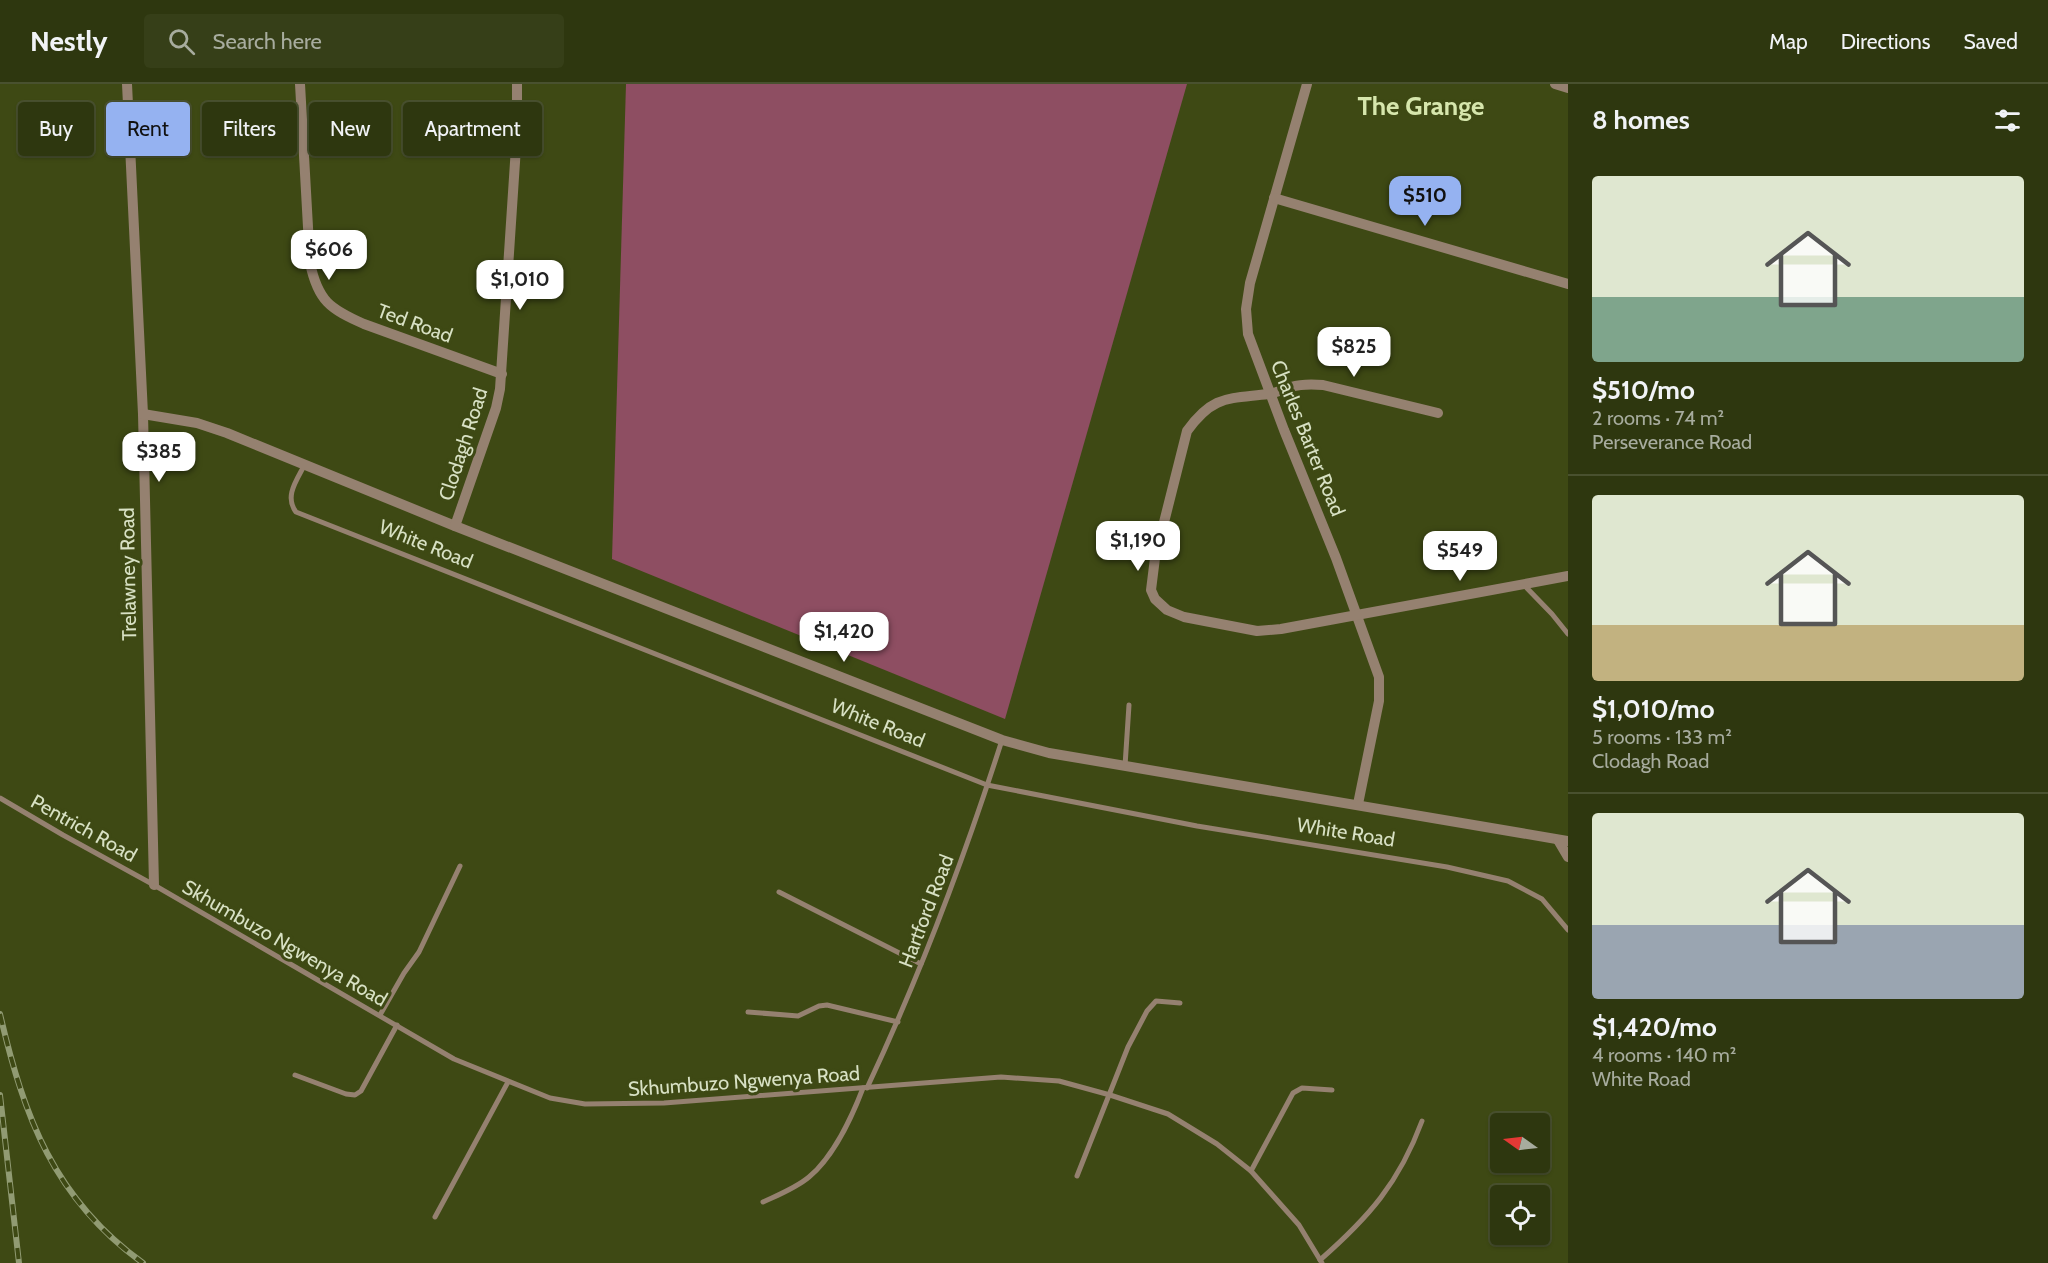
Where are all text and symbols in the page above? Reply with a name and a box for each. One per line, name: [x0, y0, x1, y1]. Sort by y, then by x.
search box: [144, 14, 564, 68]
text: Nestly: [30, 24, 108, 58]
icon: search: [165, 25, 198, 58]
text: Search here: [213, 28, 322, 55]
text: Map: [1769, 29, 1808, 54]
text: Directions: [1841, 29, 1930, 54]
text: Saved: [1963, 29, 2018, 54]
district label: The Grange: [1358, 90, 1484, 122]
chip: Buy: [18, 102, 94, 156]
chip: Rent: [106, 102, 190, 156]
chip: Filters: [202, 102, 297, 156]
chip: New: [309, 102, 391, 156]
chip: Apartment: [403, 102, 542, 156]
text: 8 homes: [1592, 104, 1690, 136]
icon: filters: [1991, 104, 2024, 137]
pin: $510: [1389, 176, 1461, 227]
text: $510: [1403, 183, 1447, 207]
icon: home: [1754, 215, 1862, 323]
pin: $606: [293, 230, 365, 281]
text: $606: [305, 237, 353, 261]
pin: $1,010: [471, 260, 569, 311]
text: $1,010: [490, 267, 550, 291]
street label: Ted Road: [374, 298, 456, 348]
pin: $825: [1318, 327, 1390, 378]
text: $825: [1332, 334, 1377, 358]
street label: Charles Barter Road: [1266, 357, 1350, 519]
text: $510/mo: [1592, 374, 1695, 406]
street label: Clodagh Road: [433, 384, 493, 504]
text: 2 rooms · 74 m²: [1592, 406, 1724, 430]
text: Perseverance Road: [1592, 430, 1752, 454]
pin: $385: [123, 432, 195, 483]
text: $385: [136, 439, 182, 463]
street label: Trelawney Road: [115, 507, 141, 641]
street label: White Road: [376, 514, 476, 574]
pin: $1,190: [1089, 521, 1187, 572]
text: $1,190: [1110, 528, 1166, 552]
pin: $549: [1424, 531, 1496, 582]
icon: home: [1754, 534, 1862, 642]
text: $549: [1437, 538, 1483, 562]
pin: $1,420: [795, 612, 893, 663]
text: $1,420: [814, 619, 874, 643]
street label: White Road: [828, 693, 928, 753]
text: $1,010/mo: [1592, 693, 1715, 725]
text: 5 rooms · 133 m²: [1592, 725, 1732, 749]
text: Clodagh Road: [1592, 749, 1709, 773]
street label: Pentrich Road: [27, 789, 141, 867]
street label: White Road: [1295, 812, 1397, 852]
street label: Hartford Road: [893, 851, 959, 971]
icon: home: [1754, 852, 1862, 960]
street label: Skhumbuzo Ngwenya Road: [178, 875, 392, 1011]
text: $1,420/mo: [1592, 1011, 1717, 1043]
text: 4 rooms · 140 m²: [1592, 1043, 1736, 1067]
street label: Skhumbuzo Ngwenya Road: [627, 1061, 861, 1101]
text: White Road: [1592, 1067, 1691, 1091]
north arrow: [1490, 1113, 1550, 1173]
map controls: [1490, 1113, 1550, 1245]
button: locate: [1490, 1185, 1550, 1245]

